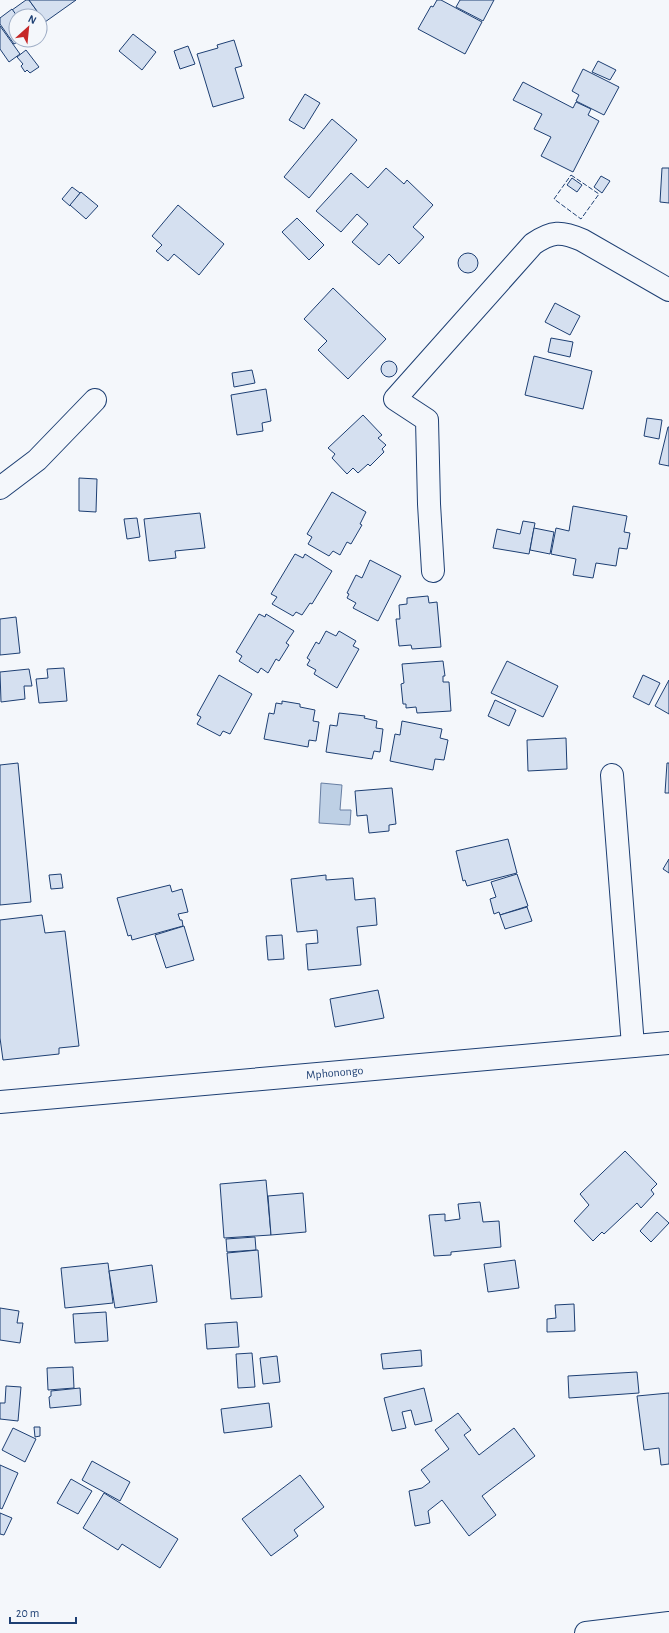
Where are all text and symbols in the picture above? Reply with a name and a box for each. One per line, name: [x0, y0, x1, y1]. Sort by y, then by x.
north arrow: [8, 8, 48, 48]
text: N: [26, 13, 38, 26]
street label: Mphonongo: [306, 1064, 364, 1081]
scale bar: [10, 1599, 76, 1625]
text: 20 m: [16, 1607, 39, 1619]

